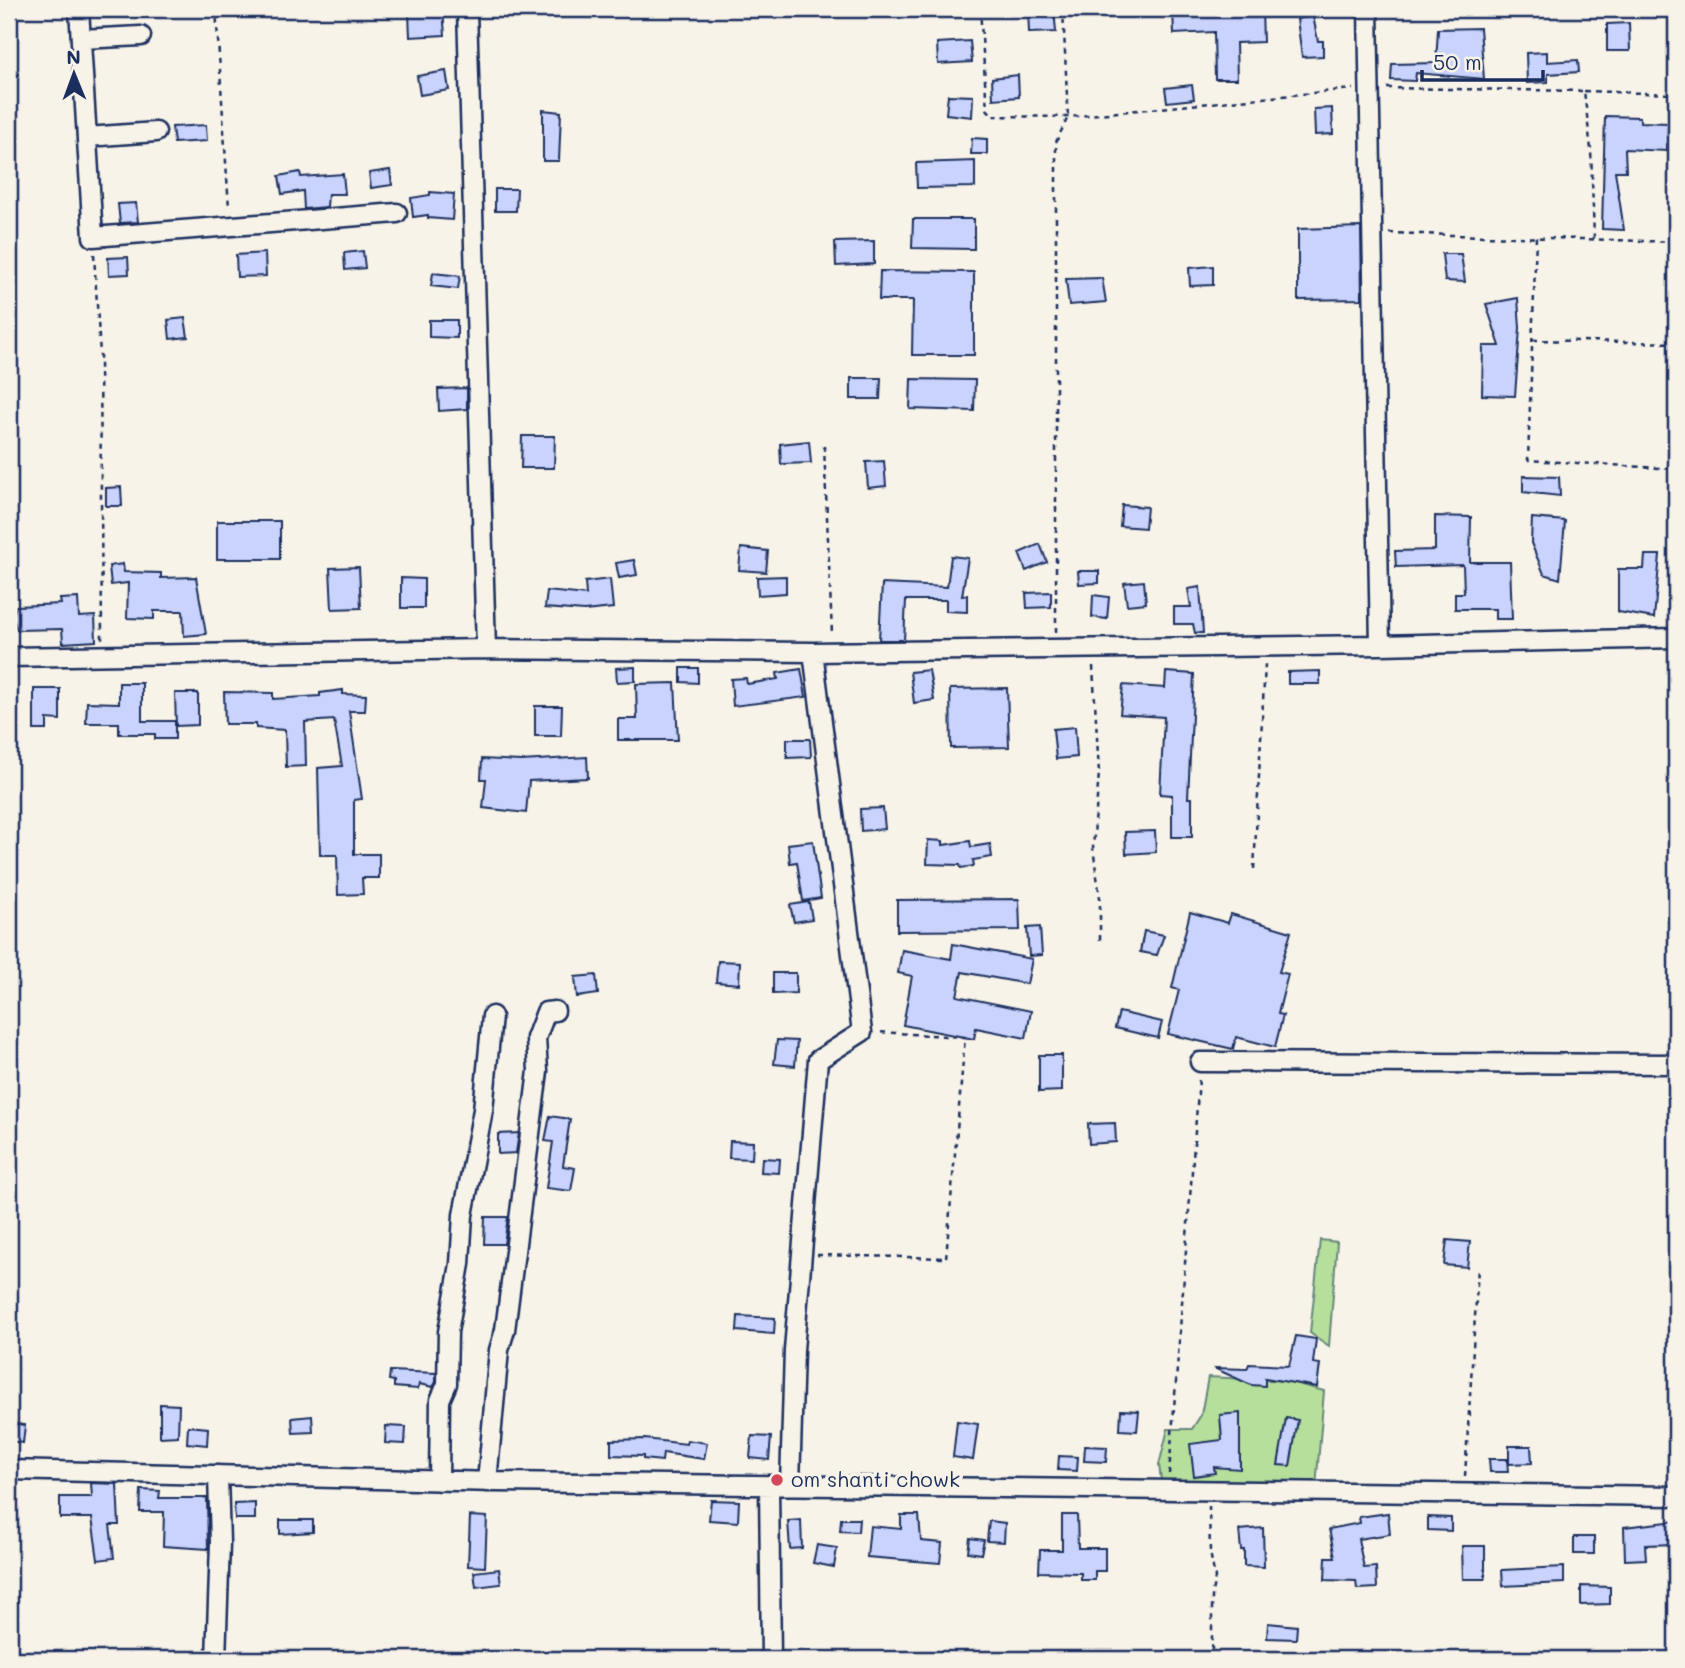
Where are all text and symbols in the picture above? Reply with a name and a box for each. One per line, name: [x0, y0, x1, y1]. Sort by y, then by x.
north arrow: [38, 38, 108, 108]
scale bar: [1422, 38, 1543, 82]
text: N: [66, 44, 81, 69]
text: 50 m: [1433, 48, 1482, 75]
place label: om shanti chowk: [791, 1465, 960, 1492]
marker: om shanti chowk: [769, 1472, 785, 1488]

